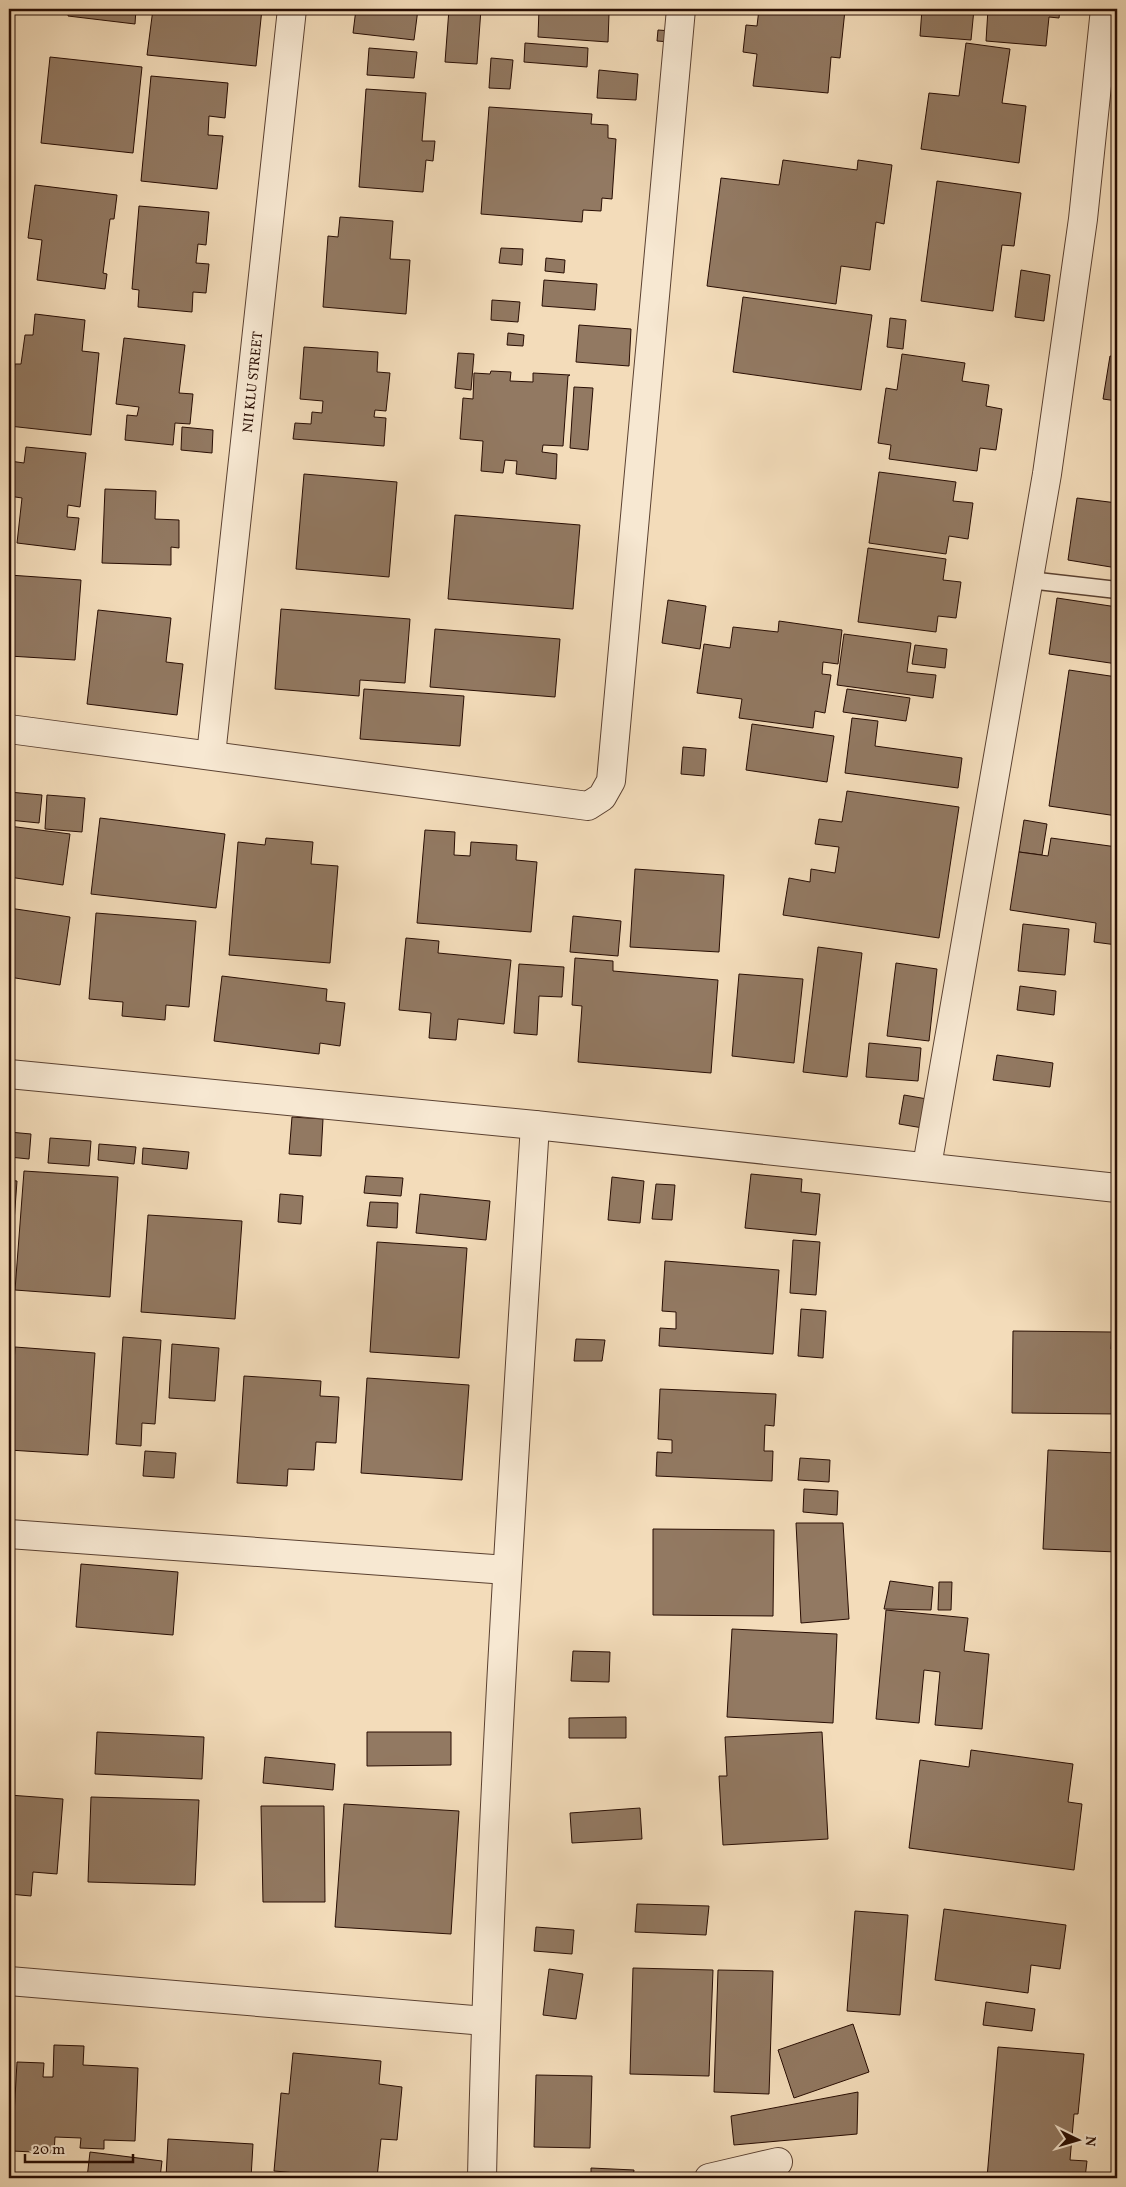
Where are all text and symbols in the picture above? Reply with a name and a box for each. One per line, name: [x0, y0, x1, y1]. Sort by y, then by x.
street label: NII KLU STREET: [239, 330, 268, 434]
north arrow: [1054, 2114, 1104, 2164]
scale bar: [25, 2132, 132, 2164]
text: N: [1080, 2135, 1099, 2147]
text: 20 m: [32, 2140, 65, 2161]

